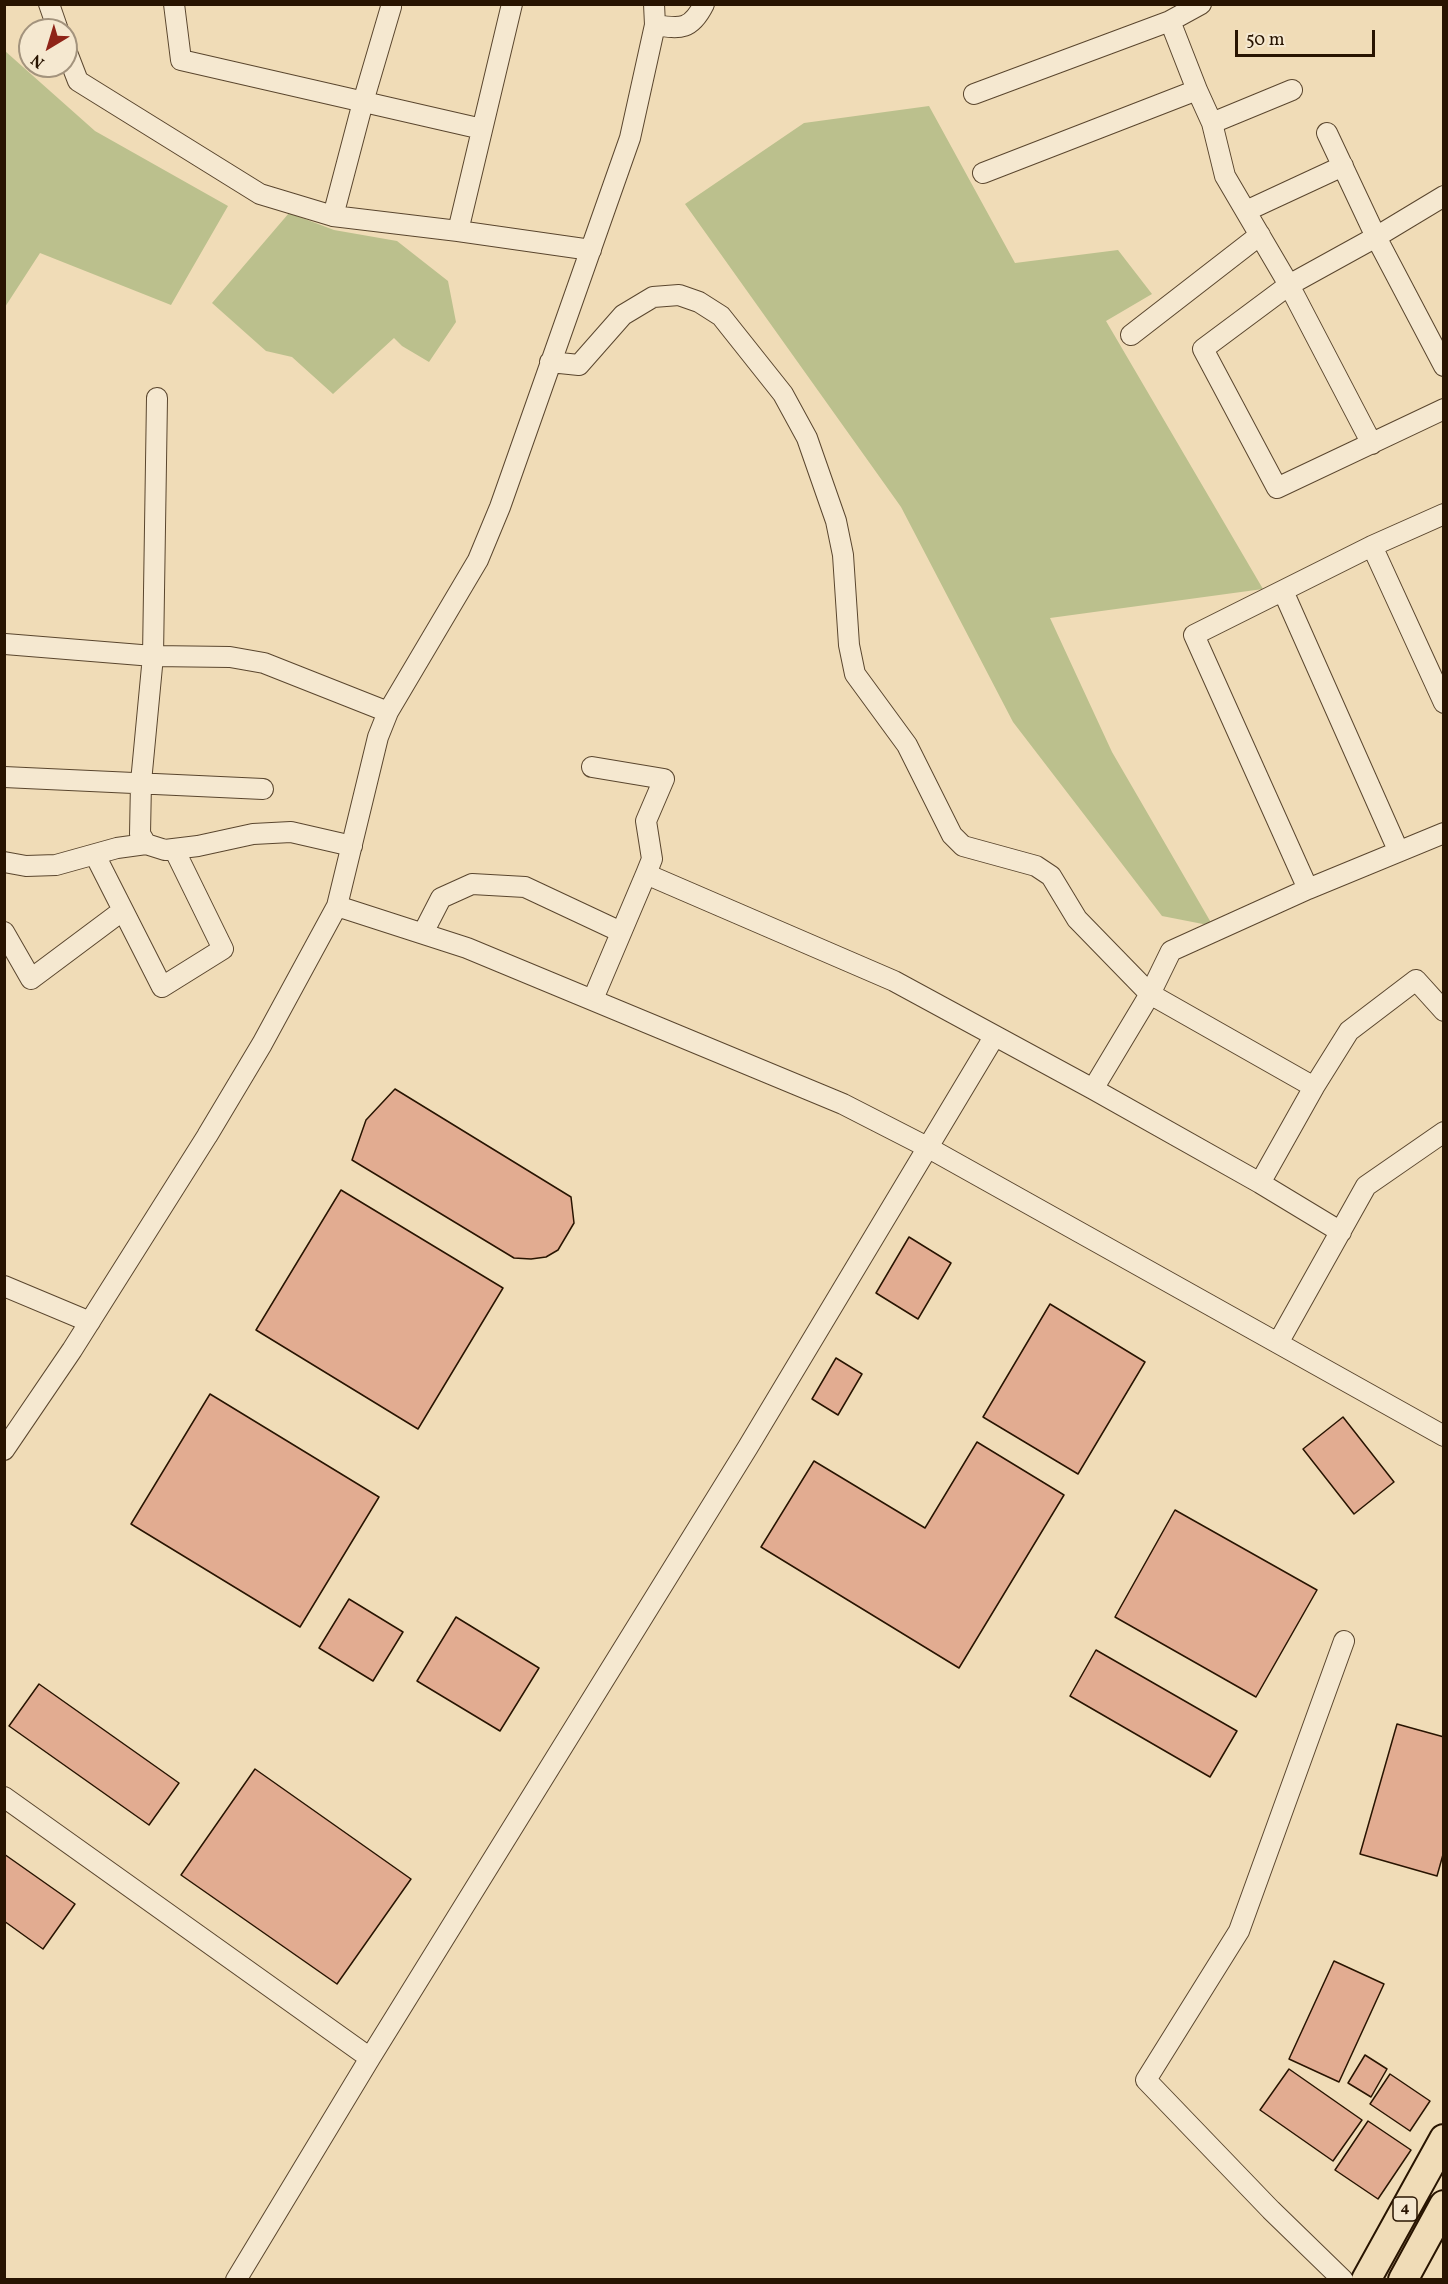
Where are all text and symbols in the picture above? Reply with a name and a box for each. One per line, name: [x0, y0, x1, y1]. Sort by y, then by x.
north arrow: [18, 18, 78, 78]
scale bar: [1238, 18, 1378, 56]
text: 50 m: [1246, 28, 1285, 53]
text: N: [27, 48, 50, 73]
road number: 4: [1393, 2197, 1417, 2221]

